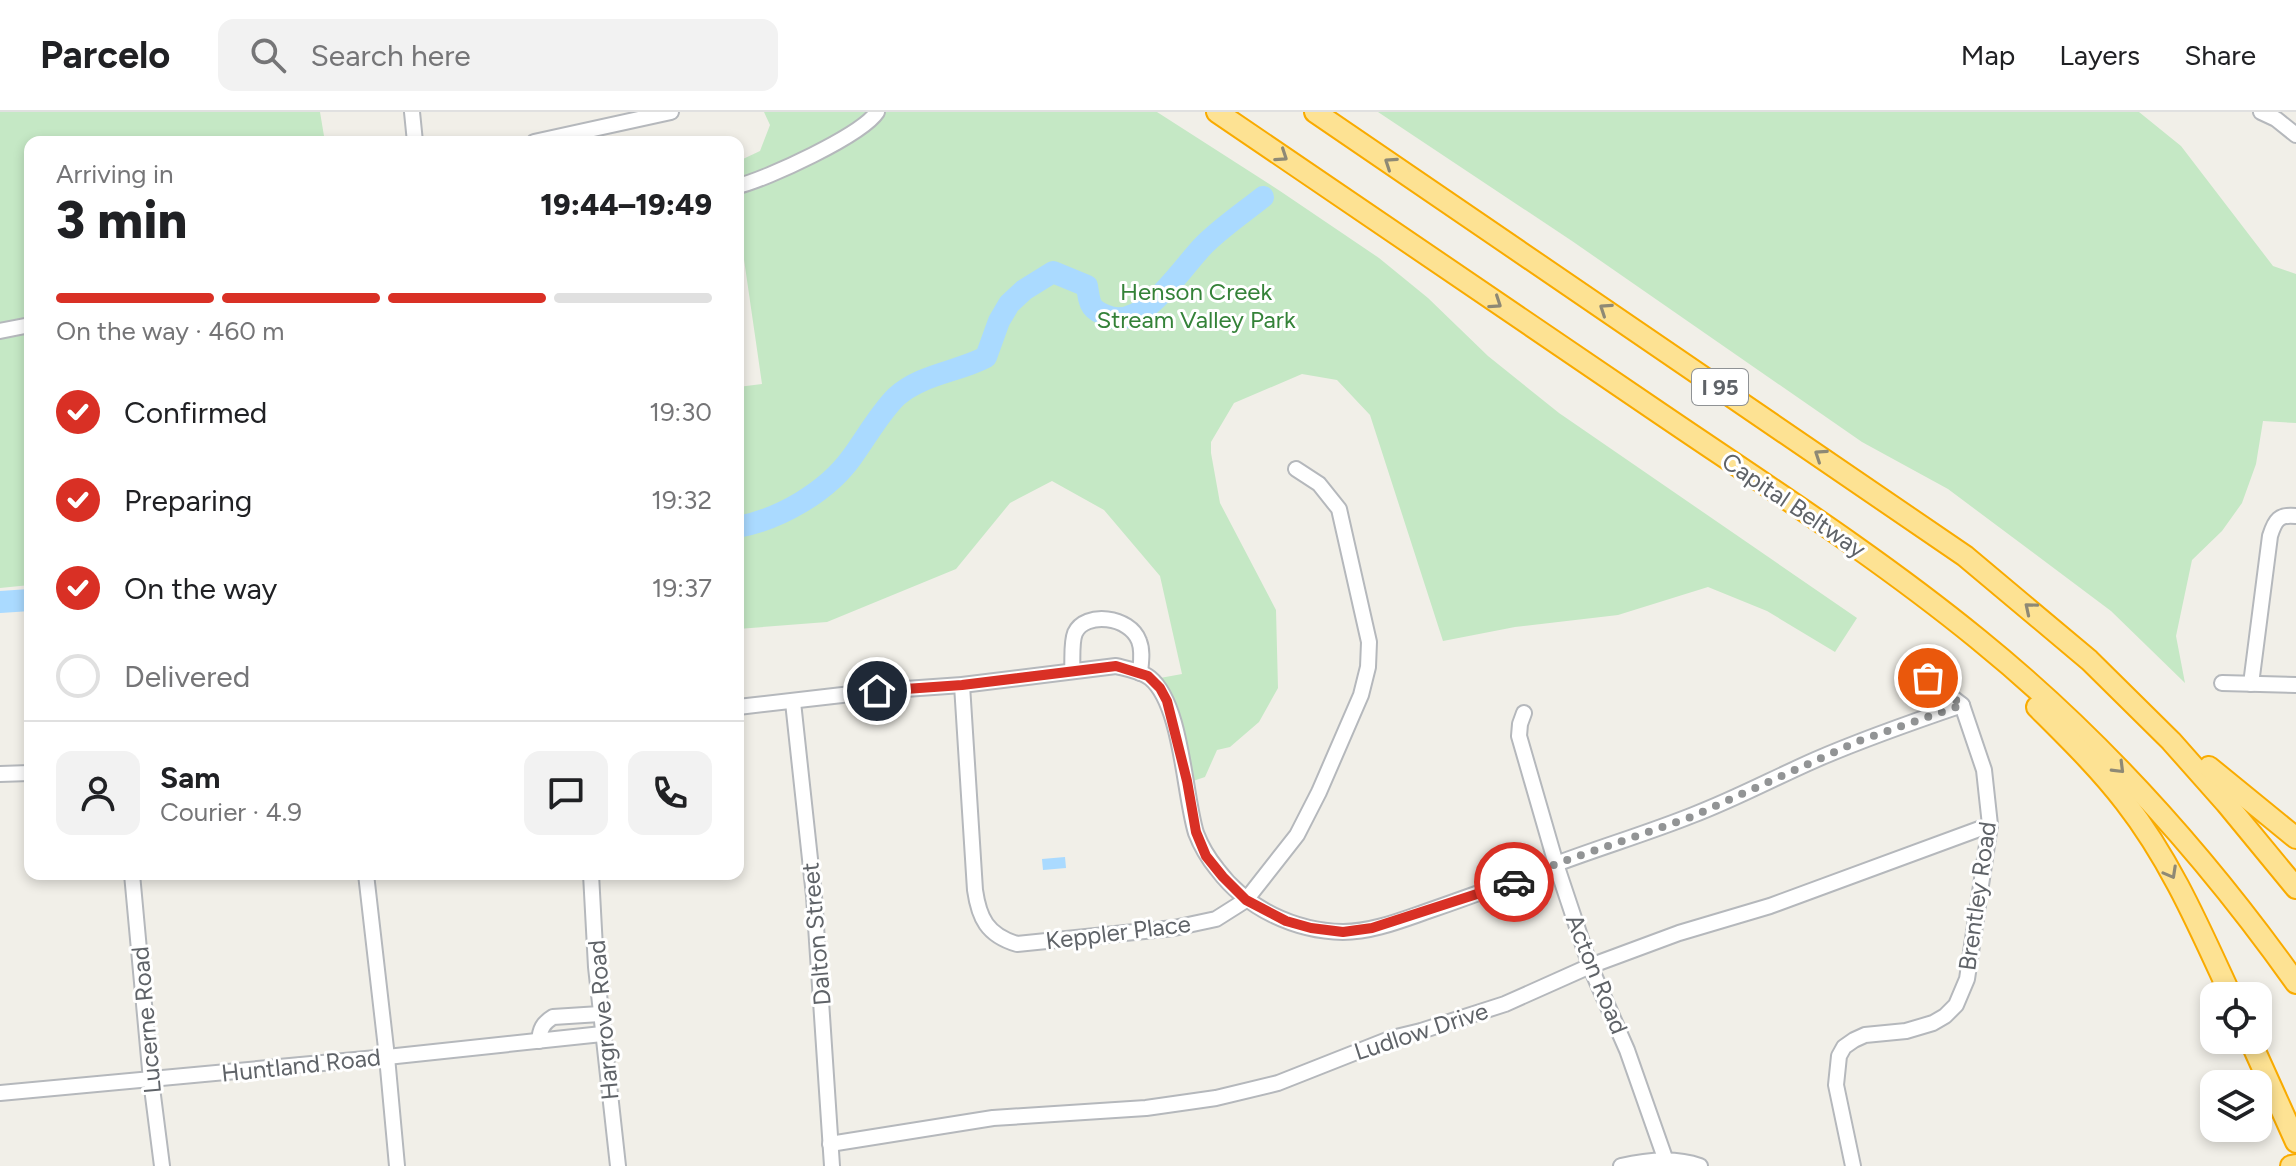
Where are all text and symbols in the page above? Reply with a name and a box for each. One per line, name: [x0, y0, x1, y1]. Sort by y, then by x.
search box: [218, 19, 778, 91]
text: Parcelo: [40, 32, 170, 78]
icon: search: [246, 33, 290, 77]
text: Search here: [310, 37, 471, 74]
text: Map: [1961, 38, 2015, 72]
text: Layers: [2059, 38, 2140, 72]
text: Share: [2184, 38, 2256, 72]
one-way arrow: [1273, 146, 1287, 161]
text: Arriving in: [56, 158, 174, 190]
one-way arrow: [1384, 158, 1398, 173]
text: 19:44–19:49: [540, 186, 712, 223]
text: 3 min: [56, 189, 187, 251]
park label: Henson Creek Stream Valley Park: [1096, 277, 1296, 334]
one-way arrow: [1488, 293, 1502, 308]
one-way arrow: [1599, 304, 1614, 319]
text: On the way · 460 m: [56, 315, 284, 347]
road number: I 95: [1692, 369, 1748, 405]
icon: check: [56, 390, 100, 434]
text: Confirmed: [124, 394, 267, 431]
text: 19:30: [649, 396, 712, 428]
street label: Capital Beltway: [1717, 446, 1872, 564]
one-way arrow: [1815, 450, 1829, 465]
icon: check: [56, 478, 100, 522]
text: Preparing: [124, 482, 252, 519]
text: 19:32: [651, 484, 712, 516]
icon: check: [56, 566, 100, 610]
text: On the way: [124, 570, 277, 607]
text: 19:37: [652, 572, 712, 604]
one-way arrow: [2025, 603, 2039, 618]
pin: [1894, 644, 1962, 712]
icon: bag: [1906, 656, 1950, 700]
pin: [843, 657, 911, 725]
text: Delivered: [124, 658, 250, 695]
icon: home: [855, 669, 899, 713]
button: person: [56, 751, 140, 835]
button: chat: [524, 751, 608, 835]
button: phone: [628, 751, 712, 835]
text: Sam: [160, 759, 220, 796]
one-way arrow: [2110, 759, 2124, 773]
text: Courier · 4.9: [160, 796, 302, 828]
street label: Brentley Road: [1952, 820, 2002, 972]
courier: [1474, 842, 1554, 922]
icon: car: [1492, 860, 1536, 904]
street label: Dalton Street: [795, 861, 837, 1007]
one-way arrow: [2161, 864, 2177, 879]
street label: Keppler Place: [1044, 909, 1192, 955]
street label: Acton Road: [1560, 910, 1634, 1038]
street label: Hargrove Road: [582, 939, 624, 1101]
street label: Lucerne Road: [125, 945, 167, 1095]
map controls: [2200, 982, 2272, 1142]
button: locate: [2200, 982, 2272, 1054]
street label: Ludlow Drive: [1350, 996, 1492, 1066]
street label: Huntland Road: [220, 1042, 382, 1088]
button: layers: [2200, 1070, 2272, 1142]

